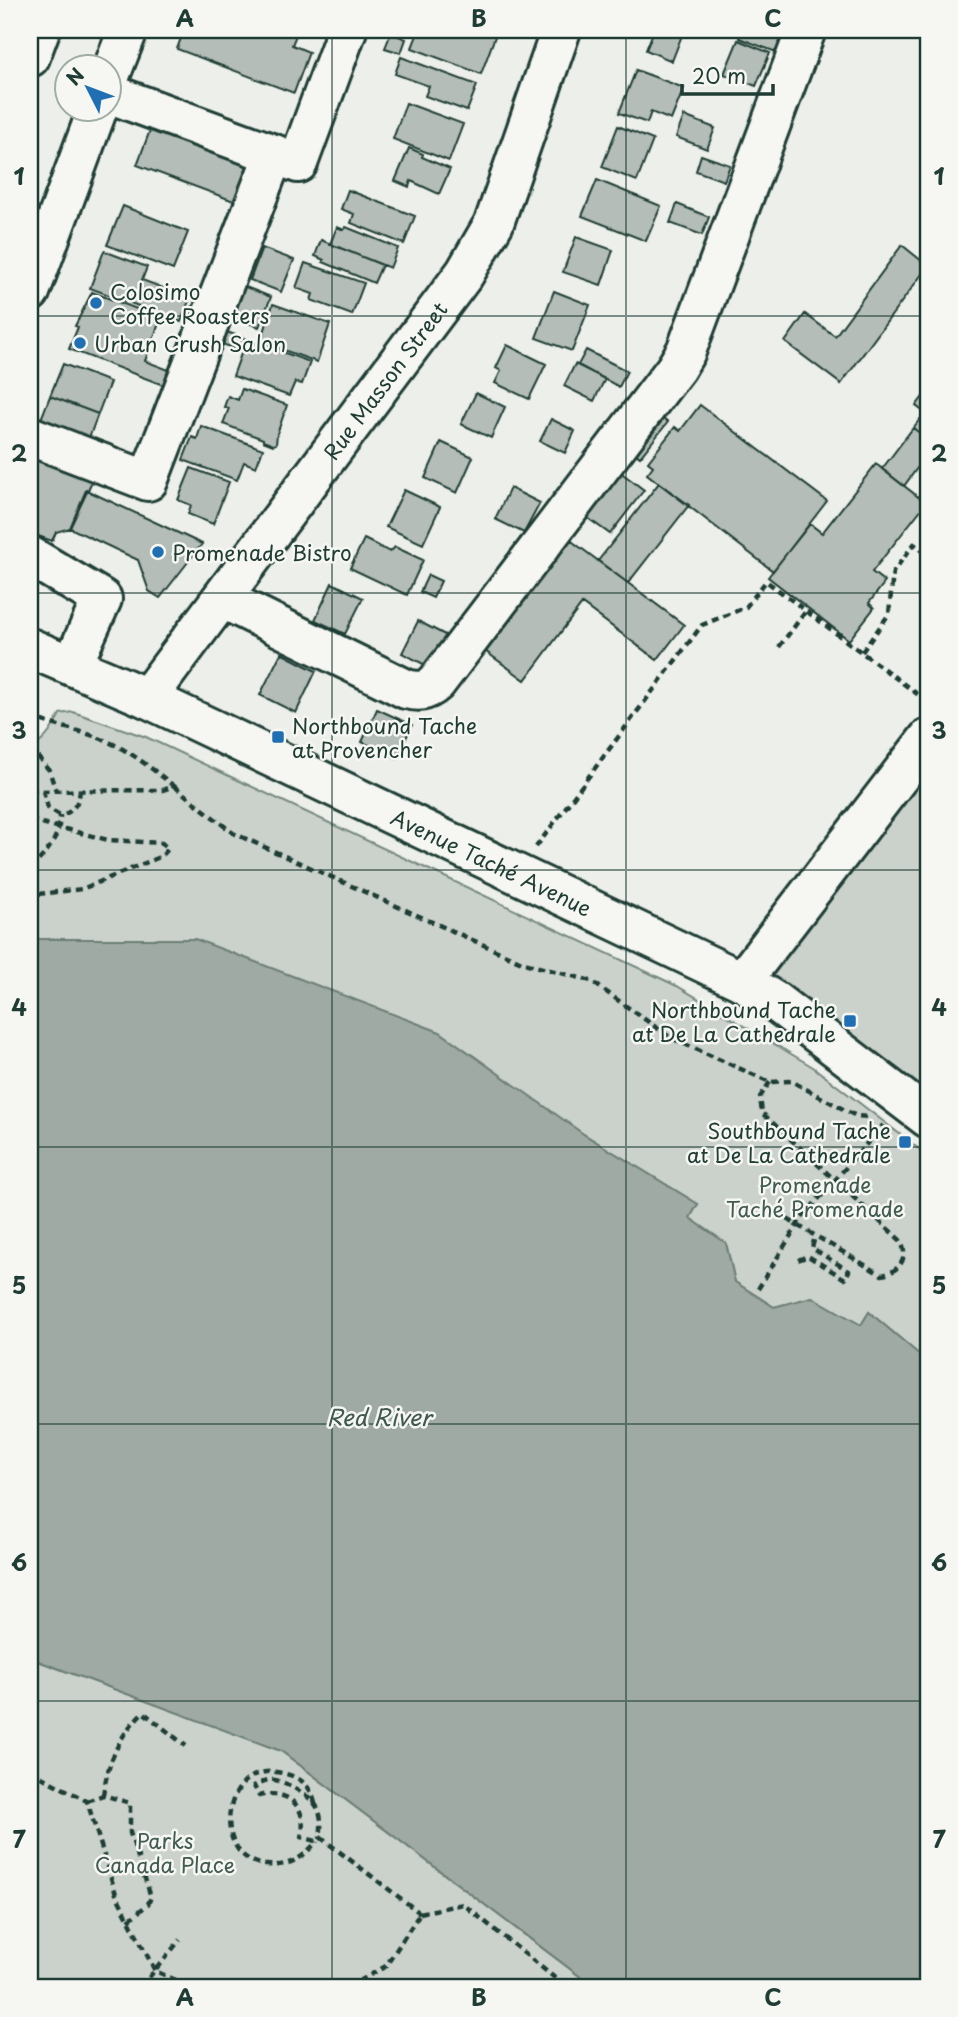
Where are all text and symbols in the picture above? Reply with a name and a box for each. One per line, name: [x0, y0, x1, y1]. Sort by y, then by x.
text: A: [176, 0, 194, 35]
text: B: [471, 0, 487, 35]
text: C: [764, 0, 782, 35]
north arrow: [52, 52, 122, 122]
scale bar: [682, 52, 772, 96]
text: 20 m: [692, 59, 746, 91]
text: N: [59, 61, 90, 91]
text: 1: [14, 158, 25, 193]
text: 1: [934, 158, 945, 193]
place label: Colosimo Coffee Roasters: [110, 275, 269, 331]
street label: Rue Masson Street: [315, 294, 455, 466]
marker: Colosimo Coffee Roasters: [88, 295, 104, 311]
place label: Urban Crush Salon: [94, 327, 286, 359]
marker: Urban Crush Salon: [72, 335, 88, 351]
text: 2: [11, 435, 27, 470]
text: 2: [931, 435, 947, 470]
place label: Promenade Bistro: [172, 536, 352, 568]
marker: Promenade Bistro: [150, 544, 166, 560]
place label: Northbound Tache at Provencher: [292, 709, 477, 765]
text: 3: [11, 712, 27, 747]
text: 3: [931, 712, 947, 747]
marker: Northbound Tache at Provencher: [270, 729, 286, 745]
street label: Avenue Taché Avenue: [386, 801, 597, 923]
text: 4: [11, 989, 27, 1024]
text: 4: [931, 989, 947, 1024]
place label: Northbound Tache at De La Cathedrale: [632, 993, 836, 1049]
marker: Northbound Tache at De La Cathedrale: [842, 1013, 858, 1029]
place label: Southbound Tache at De La Cathedrale: [687, 1114, 891, 1170]
marker: Southbound Tache at De La Cathedrale: [897, 1134, 913, 1150]
park label: Promenade Taché Promenade: [726, 1168, 904, 1224]
text: 5: [12, 1267, 26, 1302]
text: 5: [932, 1267, 946, 1302]
water label: Red River: [327, 1399, 435, 1434]
text: 6: [11, 1544, 27, 1579]
text: 6: [931, 1544, 947, 1579]
text: 7: [12, 1821, 26, 1856]
text: 7: [932, 1821, 946, 1856]
park label: Parks Canada Place: [95, 1824, 235, 1880]
text: A: [176, 1979, 194, 2014]
text: B: [471, 1979, 487, 2014]
text: C: [764, 1979, 782, 2014]

